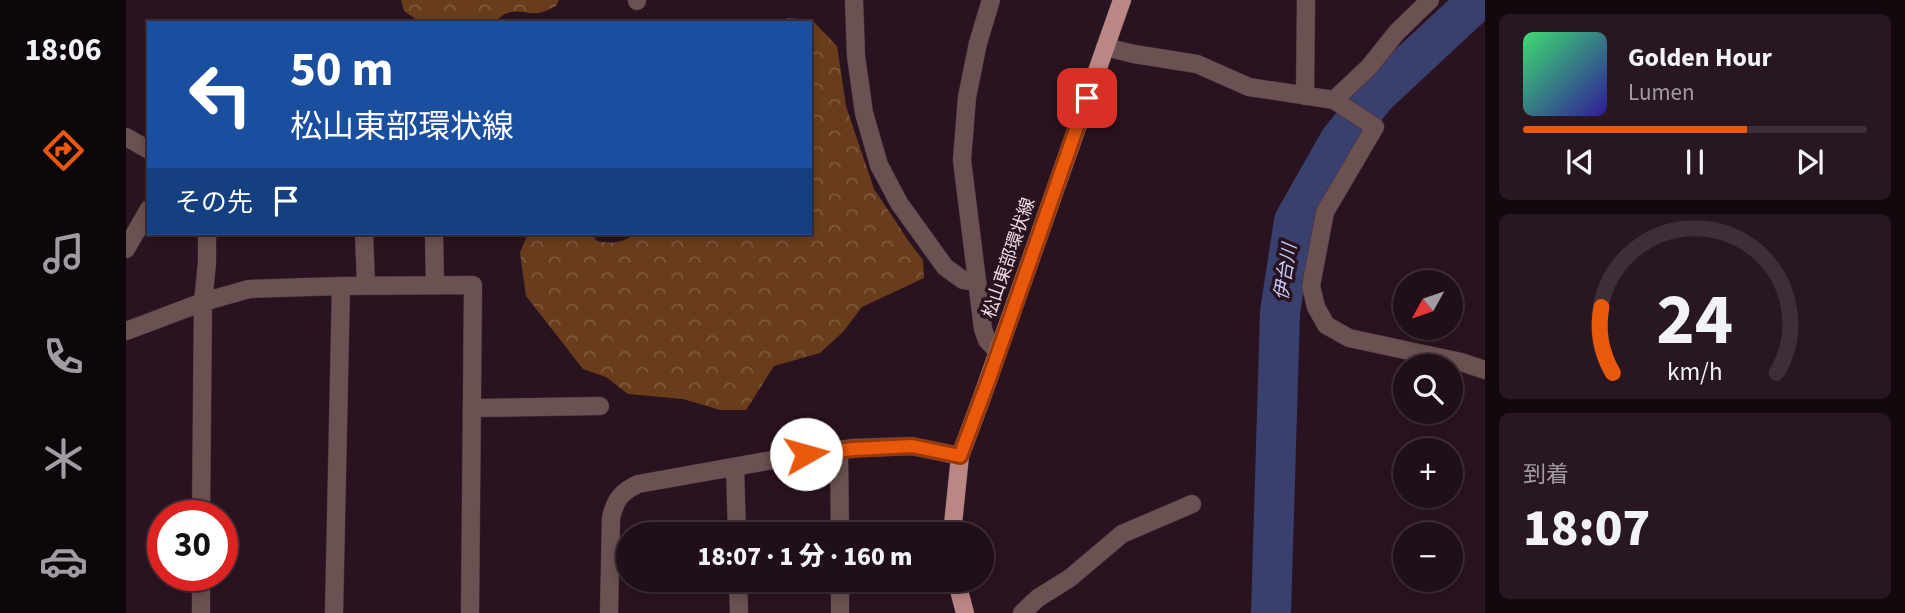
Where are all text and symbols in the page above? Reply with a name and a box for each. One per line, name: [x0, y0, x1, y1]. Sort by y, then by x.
text: 18:06: [24, 27, 102, 73]
text: 50 m: [290, 35, 394, 105]
text: Golden Hour: [1628, 39, 1772, 76]
icon: left: [175, 49, 266, 140]
pin: [1057, 68, 1117, 128]
text: Lumen: [1628, 76, 1695, 109]
icon: arrive: [1068, 79, 1106, 117]
text: 松山東部環状線: [290, 104, 514, 150]
icon: directions: [39, 126, 88, 175]
icon: previous: [1561, 143, 1599, 181]
icon: pause: [1676, 143, 1714, 181]
icon: next: [1791, 143, 1829, 181]
icon: arrive: [267, 182, 305, 220]
text: その先: [175, 184, 253, 221]
street label: 松山東部環状線: [977, 194, 1041, 322]
icon: music: [39, 229, 88, 278]
water label: 伊台川: [1268, 240, 1304, 302]
text: 24: [1657, 268, 1733, 372]
north arrow: [1393, 270, 1463, 340]
map controls: [1393, 270, 1463, 592]
icon: phone: [39, 332, 88, 381]
text: km/h: [1667, 353, 1723, 389]
button: search: [1393, 354, 1463, 424]
position arrow: [769, 417, 843, 491]
icon: climate: [39, 434, 88, 483]
button: +: [1393, 438, 1463, 508]
text: 到着: [1523, 458, 1569, 491]
text: 18:07: [1523, 492, 1650, 566]
speed limit sign: 30: [147, 500, 238, 591]
button: −: [1393, 522, 1463, 592]
icon: car: [39, 537, 88, 586]
text: 18:07 · 1 分 · 160 m: [698, 538, 912, 575]

